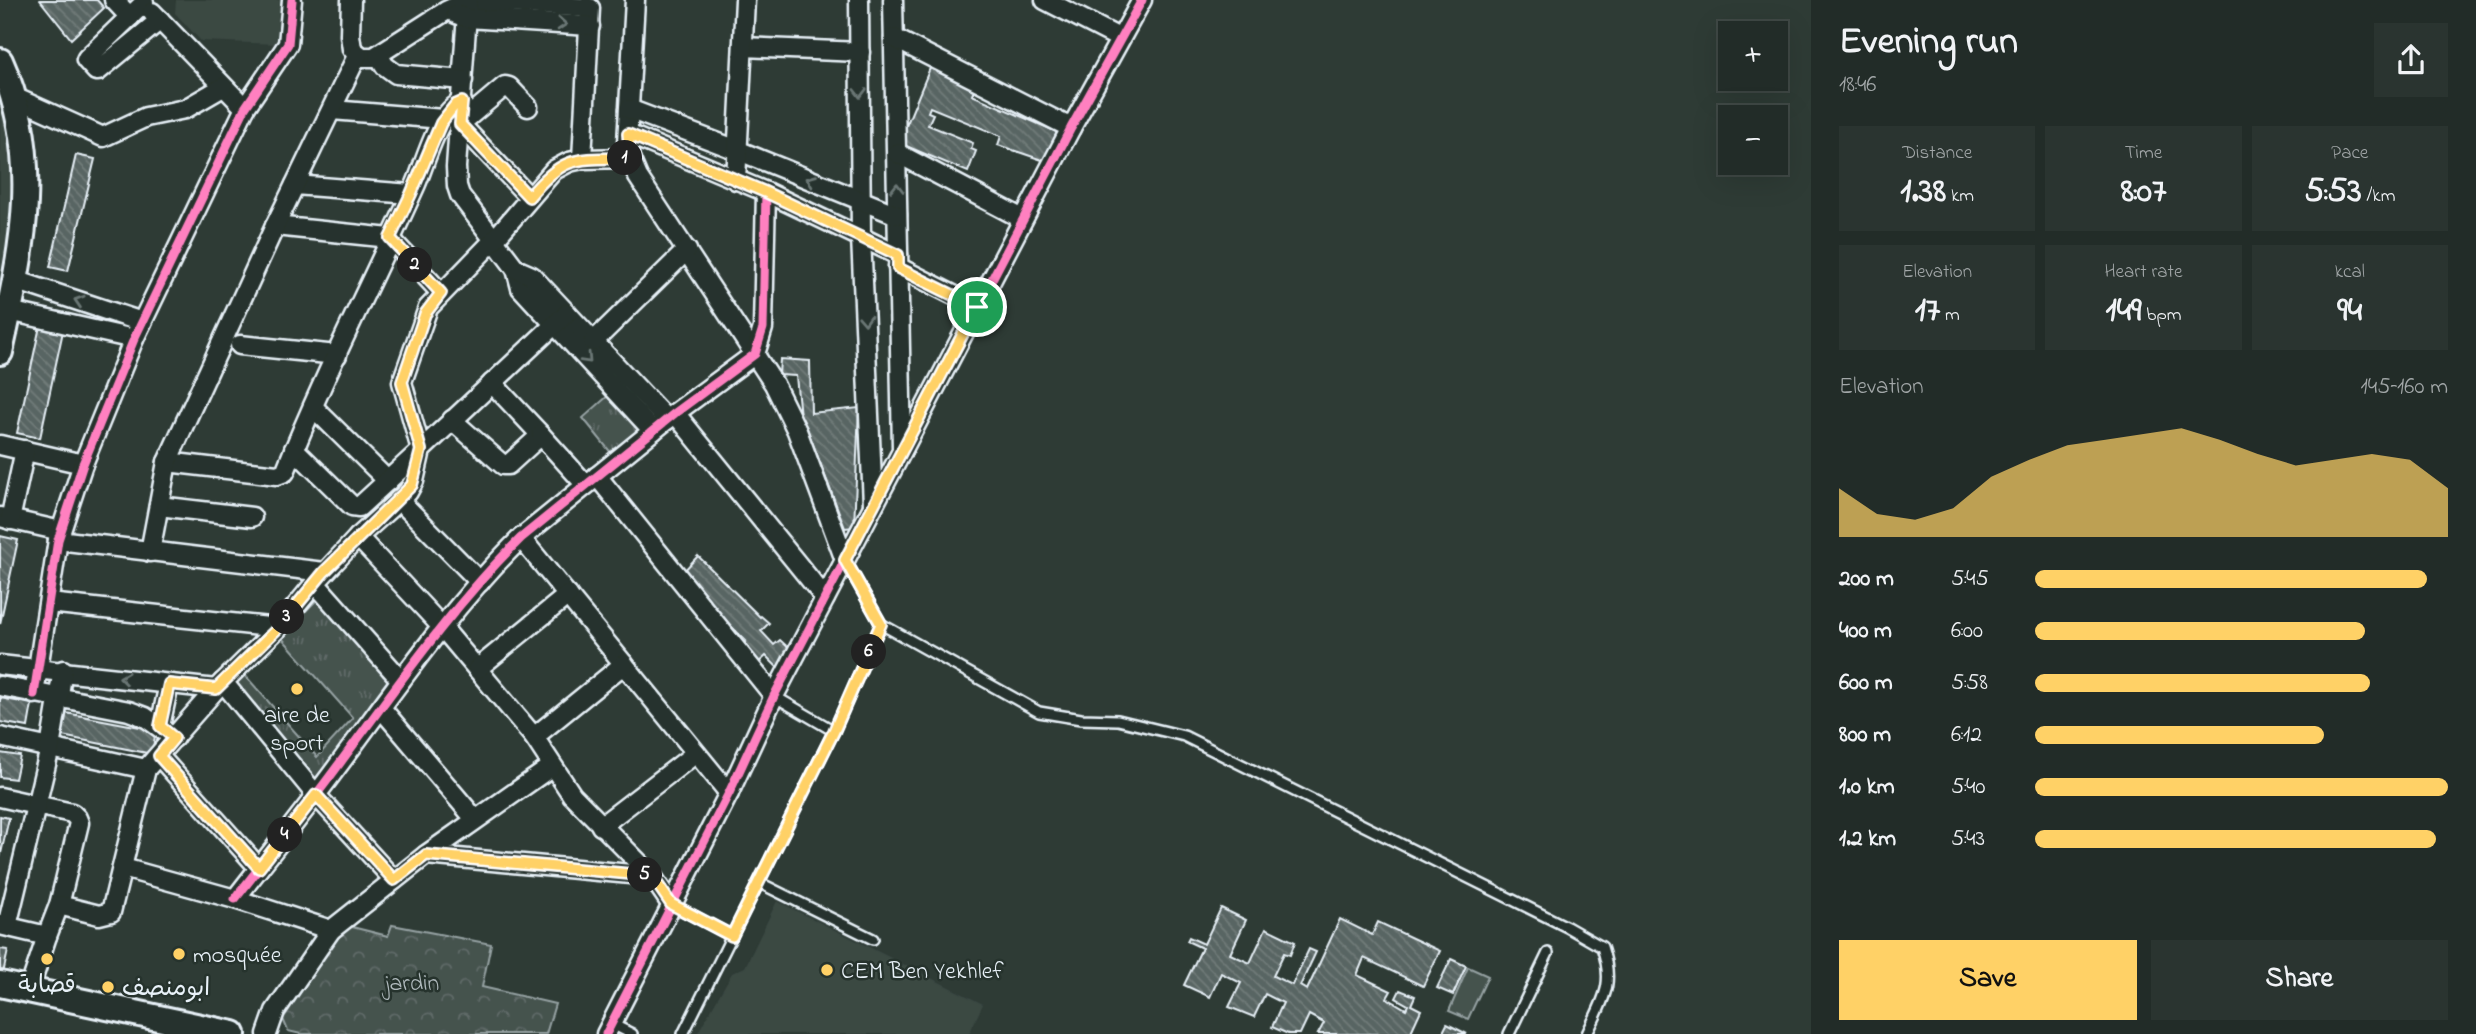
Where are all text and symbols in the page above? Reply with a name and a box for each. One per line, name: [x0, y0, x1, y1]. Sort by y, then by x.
text: Evening run: [1839, 15, 2018, 71]
one-way arrow: [557, 16, 568, 31]
map controls: [1718, 21, 1788, 175]
button: +: [1718, 21, 1788, 91]
button: share: [2374, 23, 2448, 97]
text: 18:46: [1839, 69, 1877, 102]
one-way arrow: [852, 88, 868, 98]
button: −: [1718, 105, 1788, 175]
pin: 1: [608, 140, 642, 176]
text: Distance: [1902, 140, 1972, 167]
text: Time: [2125, 140, 2162, 167]
text: Pace: [2331, 140, 2368, 167]
text: 1: [621, 144, 628, 171]
text: 1.38: [1900, 167, 1946, 218]
text: 8:07: [2121, 167, 2166, 218]
text: 5:53: [2304, 167, 2362, 218]
one-way arrow: [806, 174, 818, 188]
one-way arrow: [889, 182, 905, 192]
text: km: [1946, 183, 1974, 210]
text: /km: [2362, 183, 2395, 210]
pin: 2: [398, 247, 432, 282]
text: 2: [410, 251, 419, 278]
text: Elevation: [1902, 259, 1972, 286]
text: Heart rate: [2105, 259, 2182, 286]
text: kcal: [2335, 259, 2365, 286]
pin: [947, 277, 1007, 337]
text: 17: [1915, 286, 1940, 337]
text: 149: [2106, 286, 2142, 337]
text: 94: [2337, 286, 2362, 337]
icon: arrive: [958, 288, 996, 326]
one-way arrow: [73, 295, 86, 309]
text: m: [1940, 302, 1960, 329]
text: bpm: [2142, 302, 2181, 329]
one-way arrow: [857, 315, 872, 326]
one-way arrow: [579, 351, 591, 364]
text: Elevation: [1839, 371, 1924, 404]
text: 145–160 m: [2360, 371, 2448, 404]
text: 200 m: [1839, 563, 1894, 596]
text: 5:45: [1951, 563, 1989, 596]
pin: 3: [270, 600, 304, 634]
text: 3: [283, 603, 290, 630]
text: 400 m: [1839, 615, 1892, 648]
text: 6:00: [1951, 615, 1983, 648]
pin: 6: [852, 634, 886, 670]
text: 6: [864, 638, 873, 665]
text: 600 m: [1839, 667, 1893, 700]
text: 5:58: [1951, 667, 1988, 700]
one-way arrow: [118, 671, 130, 686]
marker: aire de sport: [289, 681, 305, 697]
place label: aire de sport: [264, 699, 330, 762]
text: 800 m: [1839, 719, 1891, 752]
text: 6:12: [1951, 719, 1982, 752]
text: 1.0 km: [1839, 771, 1895, 804]
text: 5:40: [1951, 771, 1986, 804]
pin: 4: [268, 818, 302, 852]
text: 4: [281, 821, 288, 848]
text: 1.2 km: [1839, 823, 1896, 856]
text: 5:43: [1951, 823, 1985, 856]
pin: 5: [628, 858, 662, 892]
text: 5: [639, 861, 650, 888]
place label: mosquée: [193, 939, 282, 974]
button: Save: [1839, 940, 2137, 1020]
button: Share: [2151, 940, 2448, 1020]
marker: mosquée: [171, 946, 187, 962]
marker: قصابة: [39, 951, 55, 967]
place label: CEM Ben Yekhlef: [841, 955, 1004, 990]
marker: CEM Ben Yekhlef: [819, 962, 835, 978]
park label: jardin: [382, 967, 439, 1002]
place label: قصابة: [18, 969, 76, 1004]
place label: ابومنصف: [122, 972, 210, 1007]
marker: ابومنصف: [100, 979, 116, 995]

